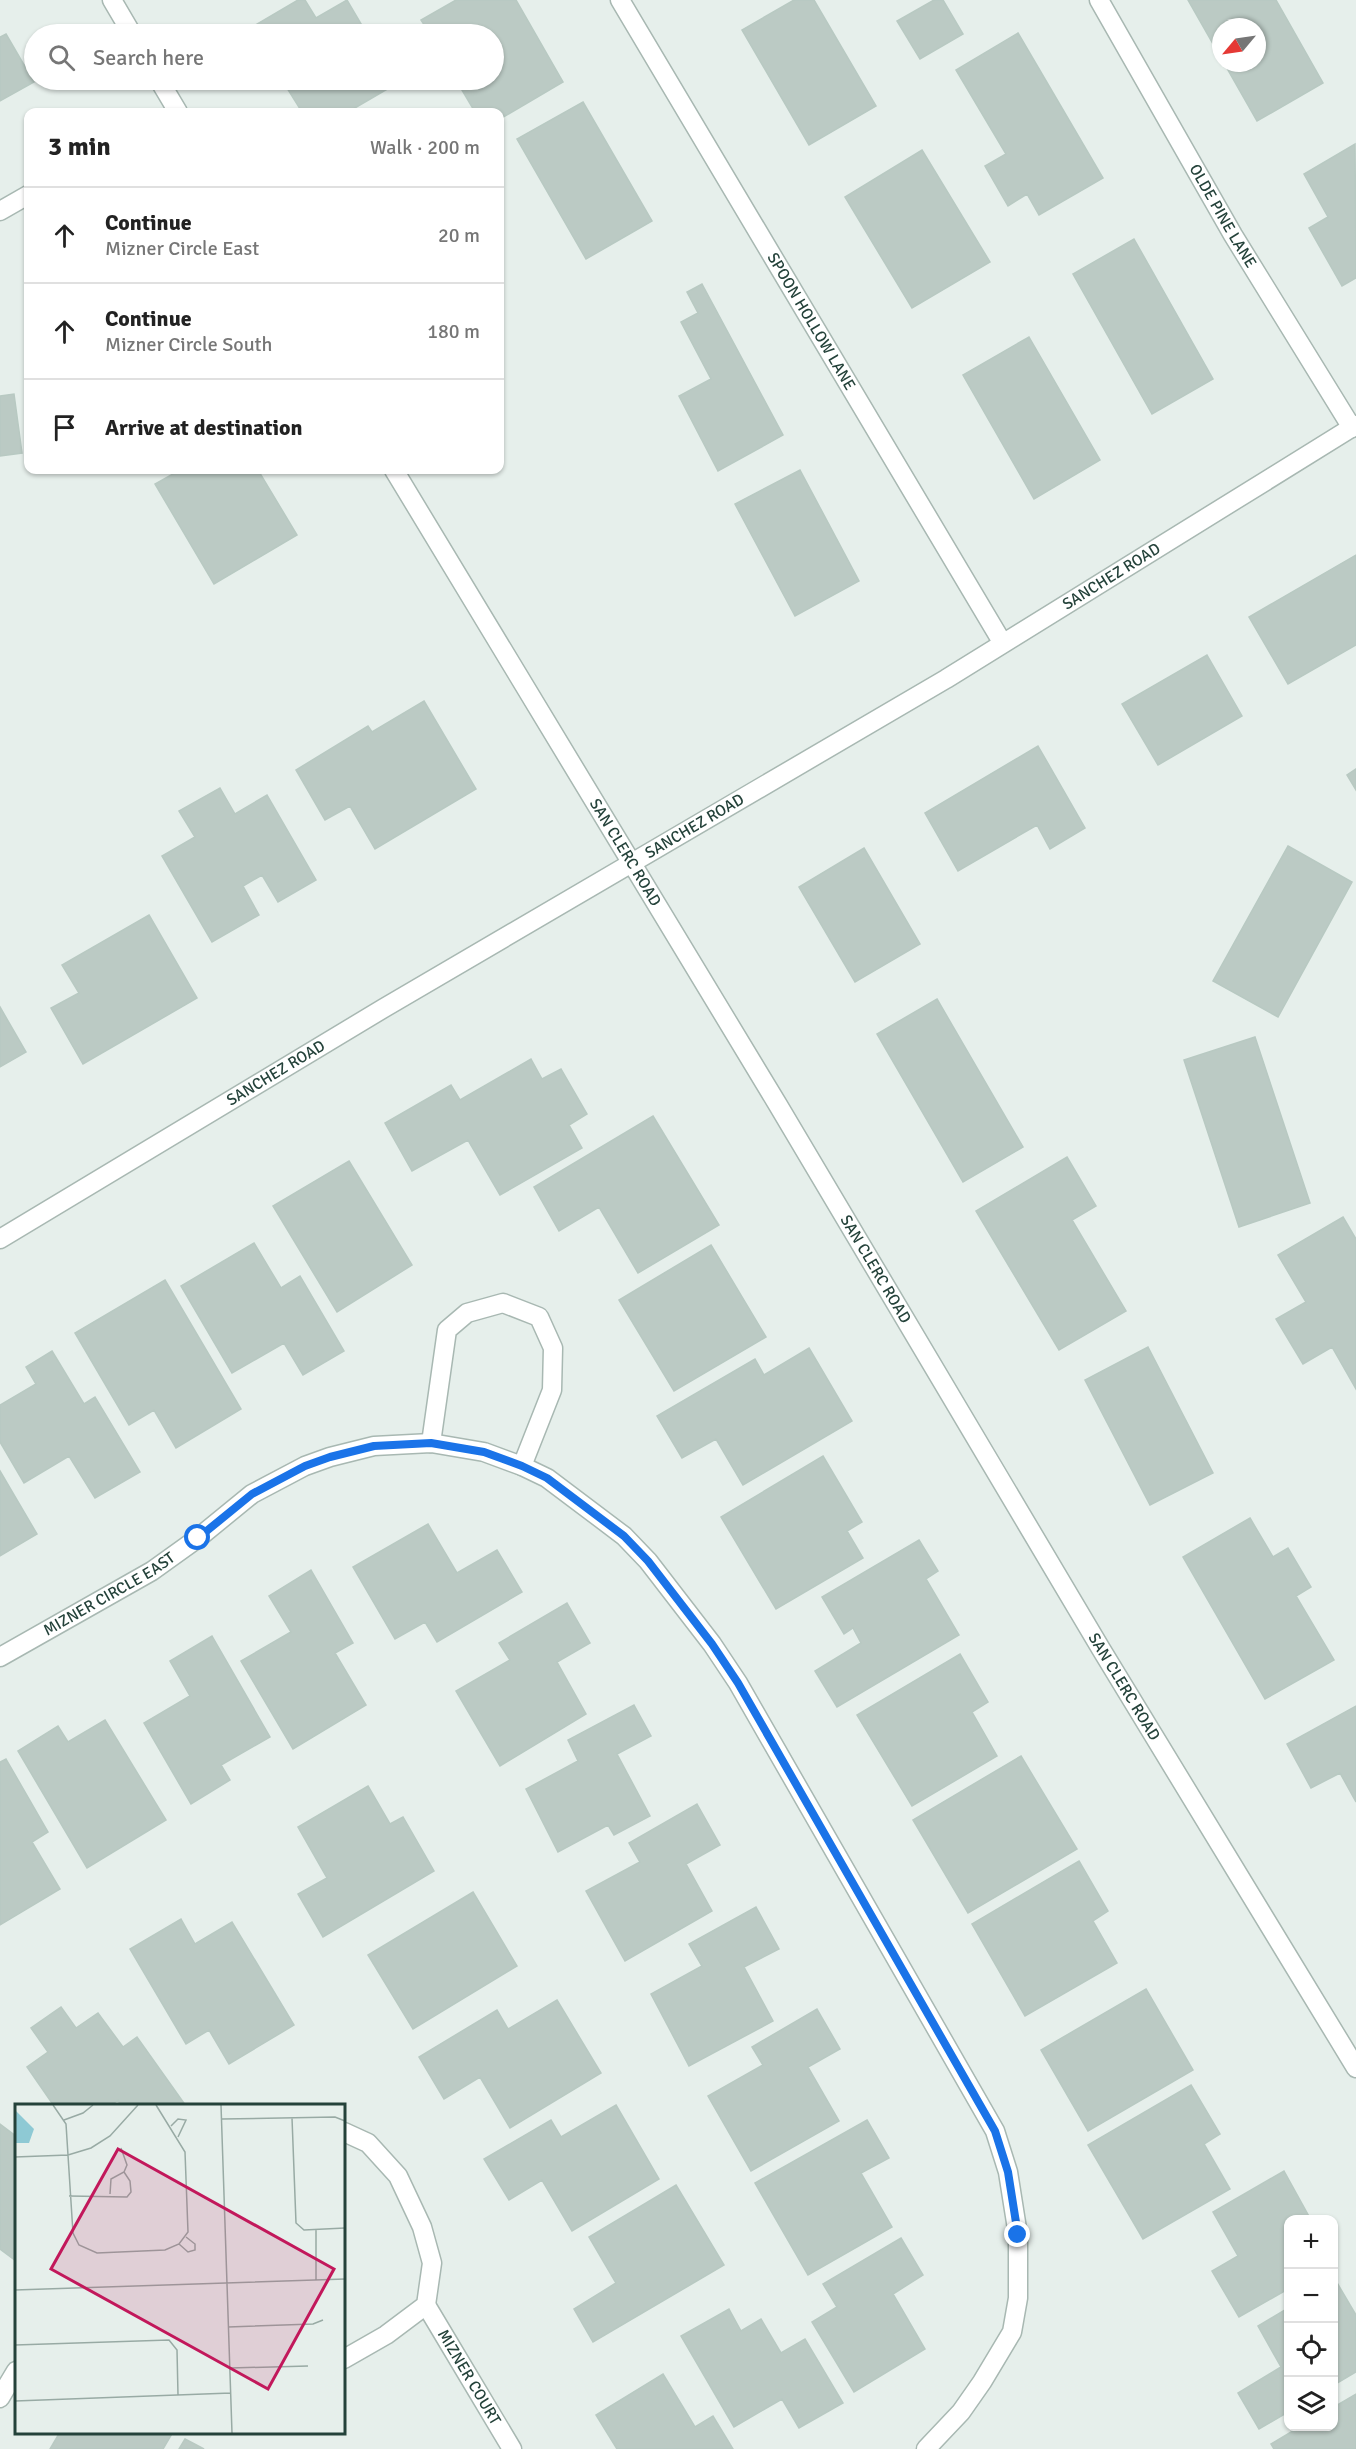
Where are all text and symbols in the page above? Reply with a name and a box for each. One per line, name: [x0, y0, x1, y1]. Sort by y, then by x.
north arrow: [1212, 18, 1266, 72]
search box: [24, 24, 504, 90]
icon: search: [45, 41, 78, 74]
text: Search here: [93, 44, 204, 71]
text: 3 min: [48, 131, 111, 163]
text: Walk · 200 m: [370, 135, 480, 160]
street label: OLDE PINE LANE: [1185, 161, 1261, 272]
text: Continue: [105, 209, 192, 236]
icon: ahead: [48, 219, 81, 252]
text: 20 m: [438, 223, 480, 248]
text: Mizner Circle East: [105, 236, 259, 261]
street label: SPOON HOLLOW LANE: [763, 249, 860, 394]
text: Continue: [105, 305, 192, 332]
icon: ahead: [48, 315, 81, 348]
text: 180 m: [427, 319, 480, 344]
text: Mizner Circle South: [105, 332, 273, 357]
icon: arrive: [48, 411, 81, 444]
text: Arrive at destination: [105, 414, 302, 441]
street label: SANCHEZ ROAD: [1059, 539, 1164, 614]
street label: SANCHEZ ROAD: [641, 789, 748, 863]
street label: SAN CLERC ROAD: [585, 795, 666, 910]
street label: SANCHEZ ROAD: [223, 1036, 329, 1110]
street label: SAN CLERC ROAD: [836, 1211, 915, 1327]
route start: [184, 1524, 210, 1550]
street label: MIZNER CIRCLE EAST: [40, 1548, 179, 1640]
street label: SAN CLERC ROAD: [1084, 1629, 1164, 1744]
inset map: [15, 2104, 345, 2434]
map controls: [1284, 2215, 1338, 2431]
button: +: [1284, 2215, 1338, 2269]
route end: [1004, 2221, 1030, 2247]
button: −: [1284, 2269, 1338, 2323]
button: locate: [1284, 2323, 1338, 2377]
street label: MIZNER COURT: [433, 2326, 505, 2429]
button: layers: [1284, 2377, 1338, 2431]

